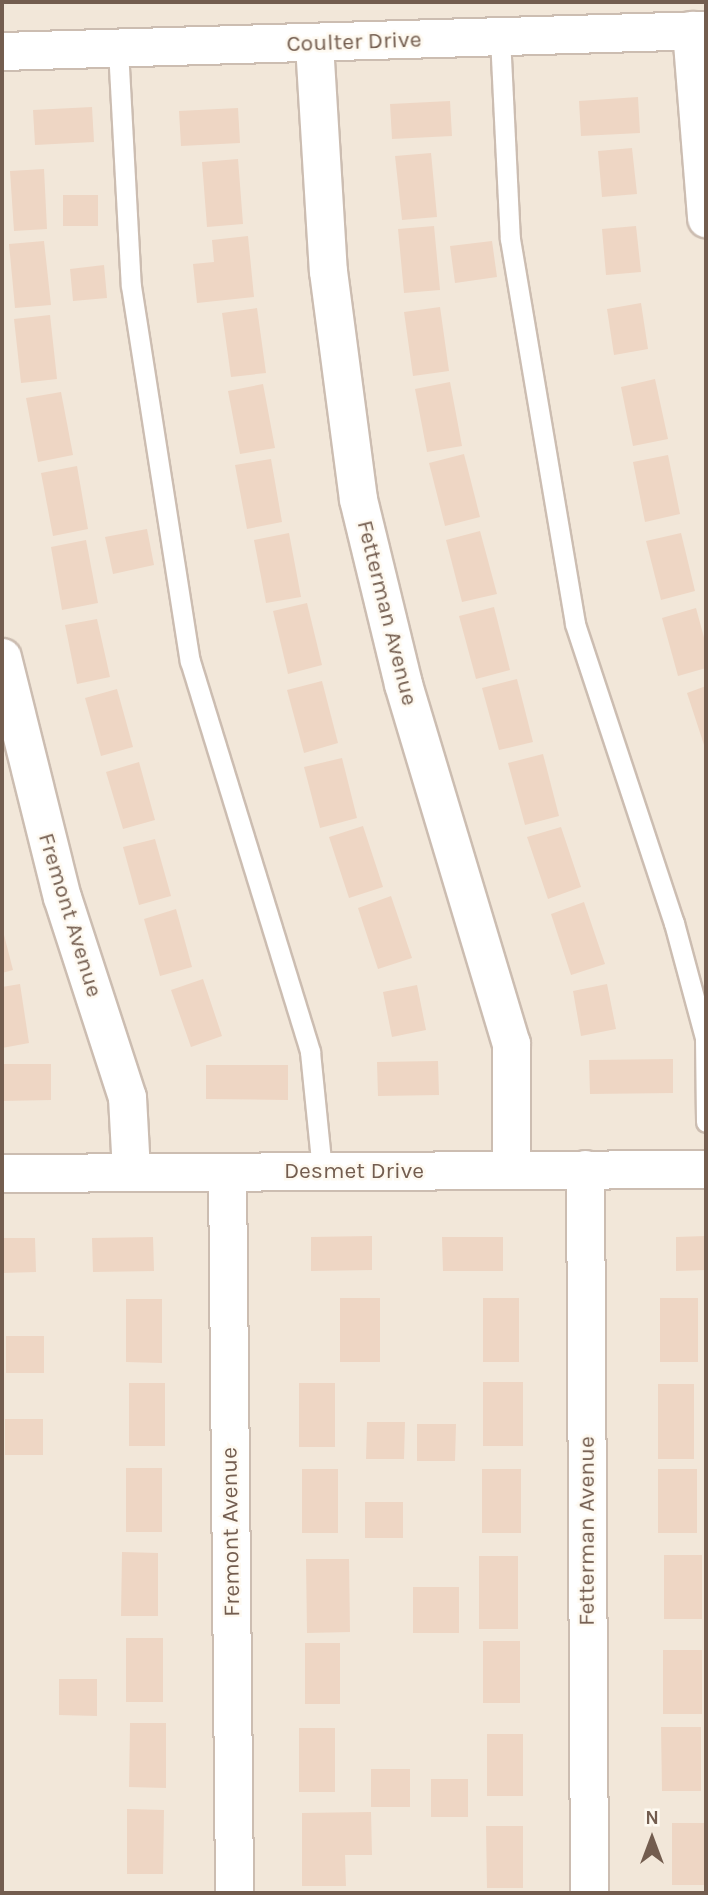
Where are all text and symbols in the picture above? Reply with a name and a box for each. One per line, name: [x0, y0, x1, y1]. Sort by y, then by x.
street label: Coulter Drive: [286, 26, 422, 58]
street label: Fetterman Avenue: [351, 518, 423, 708]
street label: Fremont Avenue: [32, 830, 108, 1000]
street label: Desmet Drive: [284, 1157, 424, 1185]
street label: Fetterman Avenue: [573, 1436, 601, 1626]
street label: Fremont Avenue: [216, 1447, 246, 1617]
north arrow: [617, 1804, 687, 1874]
text: N: [645, 1807, 659, 1829]

